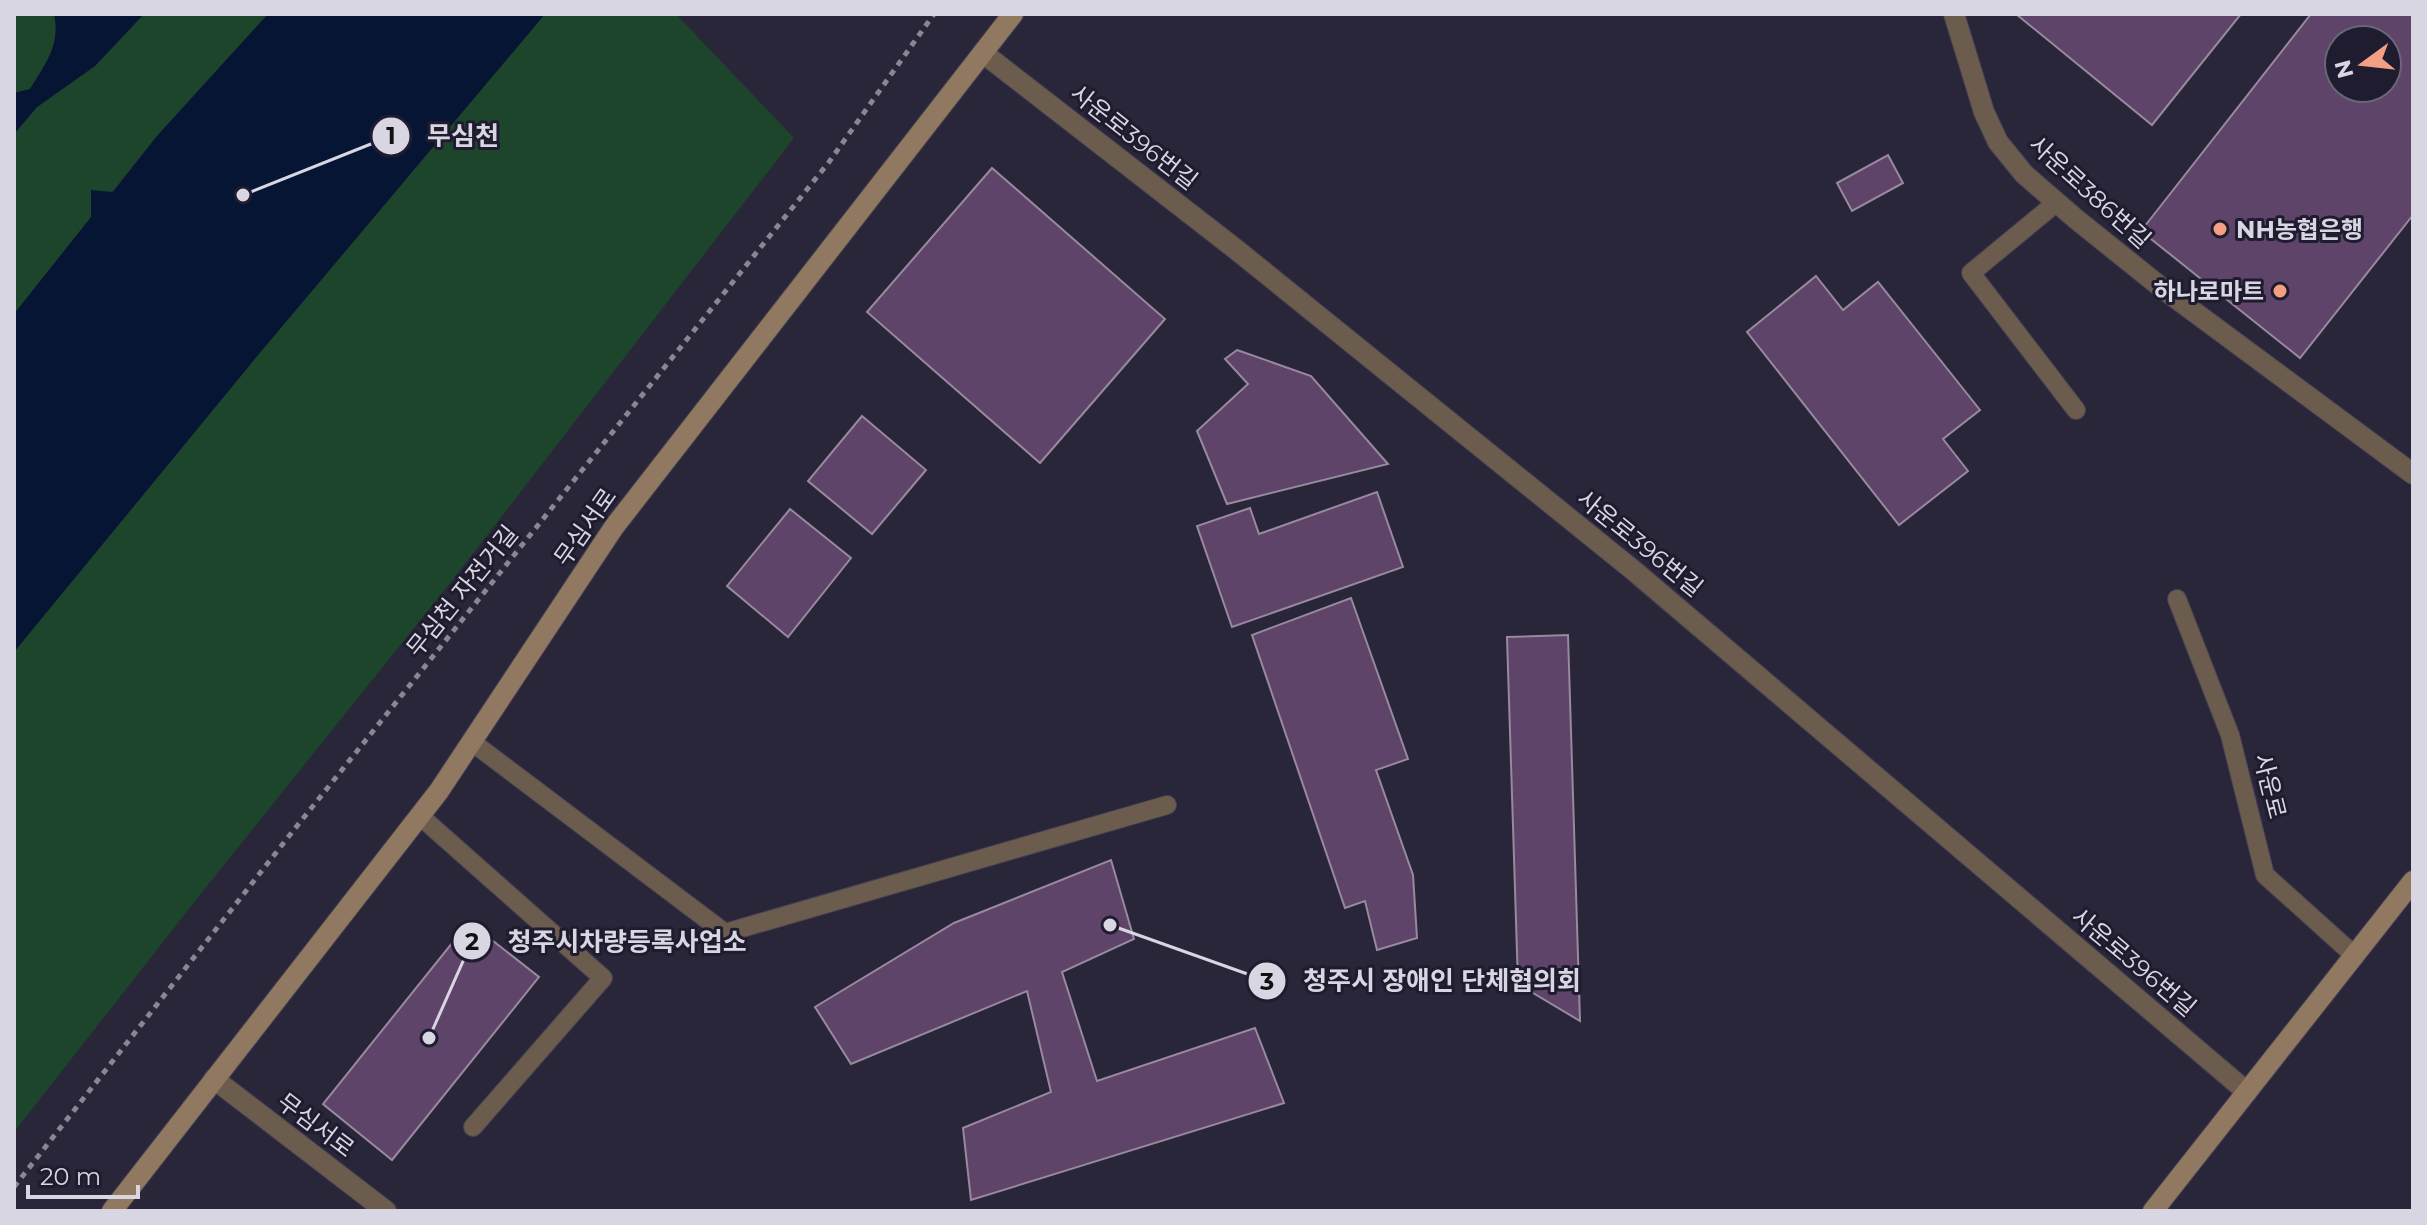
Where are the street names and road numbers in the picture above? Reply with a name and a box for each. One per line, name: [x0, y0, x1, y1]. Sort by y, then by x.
street label: 사운로396번길: [1065, 78, 1203, 196]
street label: 사운로386번길: [2023, 130, 2157, 254]
street label: 무심서로: [548, 483, 622, 571]
street label: 사운로396번길: [1571, 484, 1709, 602]
street label: 무심천 자전거길: [400, 519, 524, 663]
street label: 사운로: [2248, 750, 2292, 822]
street label: 사운로396번길: [2066, 902, 2202, 1022]
street label: 무심서로: [272, 1087, 360, 1163]

